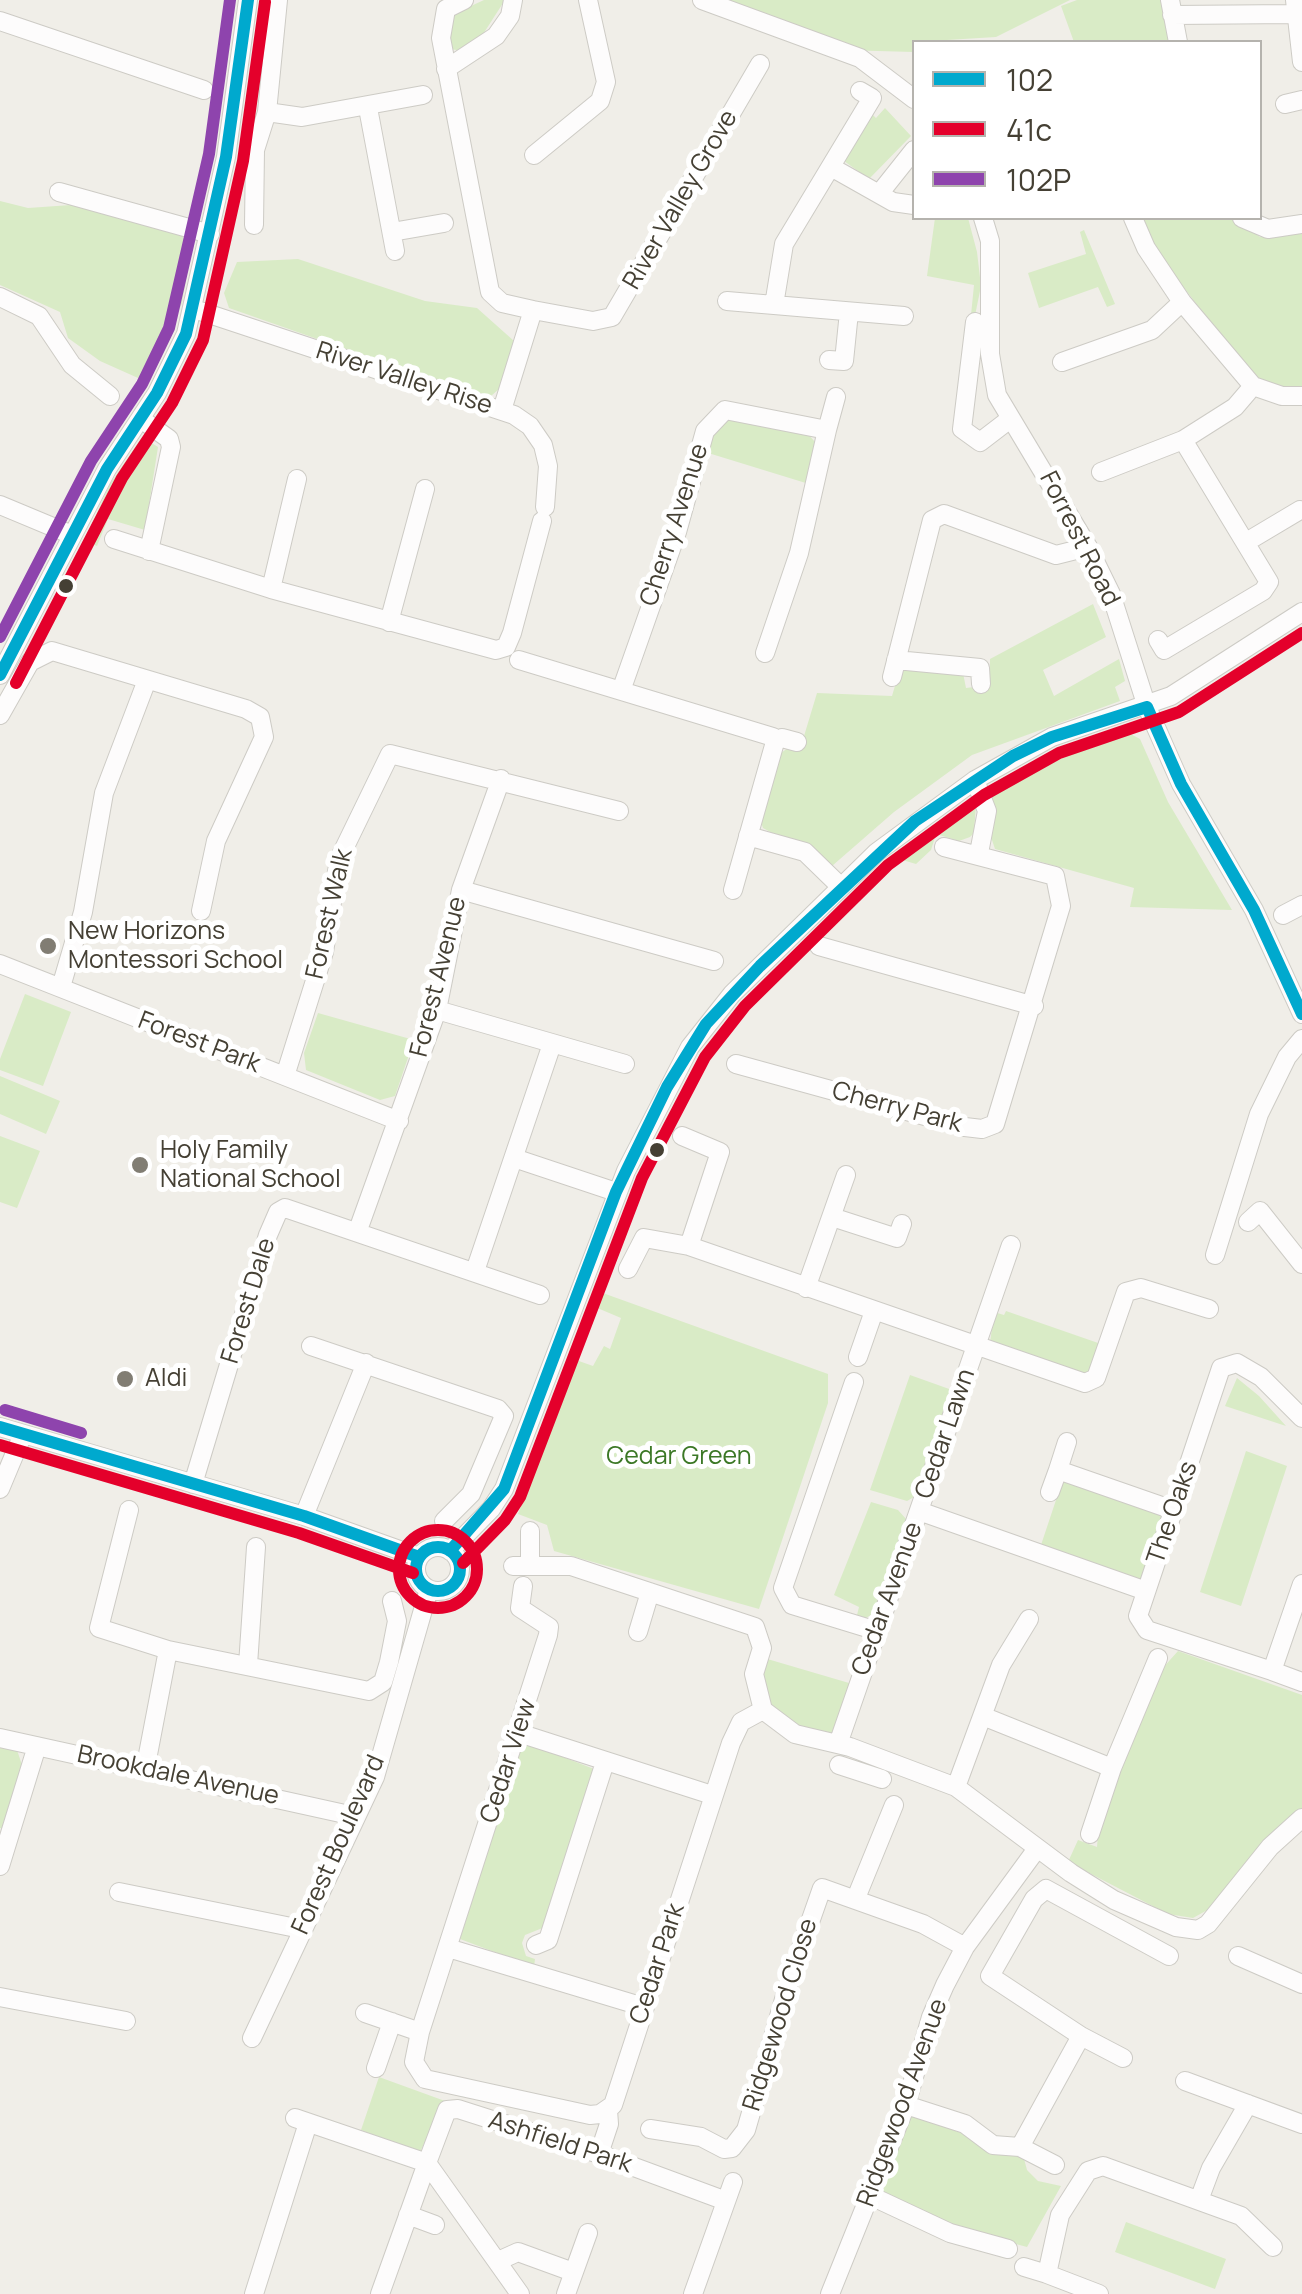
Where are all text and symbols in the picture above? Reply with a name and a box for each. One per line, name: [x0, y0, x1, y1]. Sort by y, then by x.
legend: [912, 40, 1262, 220]
text: 102: [1006, 59, 1053, 100]
street label: River Valley Grove: [618, 105, 744, 295]
text: 41c: [1006, 109, 1052, 150]
text: 102P: [1006, 159, 1071, 200]
street label: River Valley Rise: [312, 336, 496, 422]
street label: Cherry Avenue: [635, 440, 715, 610]
street label: Forrest Road: [1032, 467, 1126, 611]
unlabelled marker: [56, 576, 76, 596]
street label: Forest Walk: [300, 846, 360, 982]
street label: Forest Avenue: [405, 894, 473, 1060]
place label: New Horizons Montessori School: [68, 917, 283, 976]
marker: New Horizons Montessori School: [37, 935, 59, 957]
street label: Forest Park: [134, 1006, 264, 1080]
street label: Cherry Park: [829, 1076, 965, 1140]
place label: Holy Family National School: [160, 1136, 341, 1195]
unlabelled marker: [647, 1140, 667, 1160]
marker: Holy Family National School: [129, 1154, 151, 1176]
street label: Forest Dale: [216, 1235, 282, 1367]
place label: Aldi: [145, 1364, 187, 1394]
street label: Cedar Lawn: [910, 1365, 982, 1503]
marker: Aldi: [114, 1368, 136, 1390]
park label: Cedar Green: [606, 1442, 752, 1472]
street label: The Oaks: [1141, 1458, 1205, 1568]
street label: Cedar Avenue: [846, 1518, 930, 1680]
street label: Cedar View: [475, 1695, 543, 1827]
street label: Brookdale Avenue: [74, 1740, 282, 1812]
street label: Forest Boulevard: [286, 1751, 392, 1939]
street label: Cedar Park: [624, 1900, 692, 2028]
street label: Ridgewood Close: [737, 1915, 825, 2115]
street label: Ridgewood Avenue: [851, 1995, 955, 2211]
street label: Ashfield Park: [485, 2106, 635, 2180]

